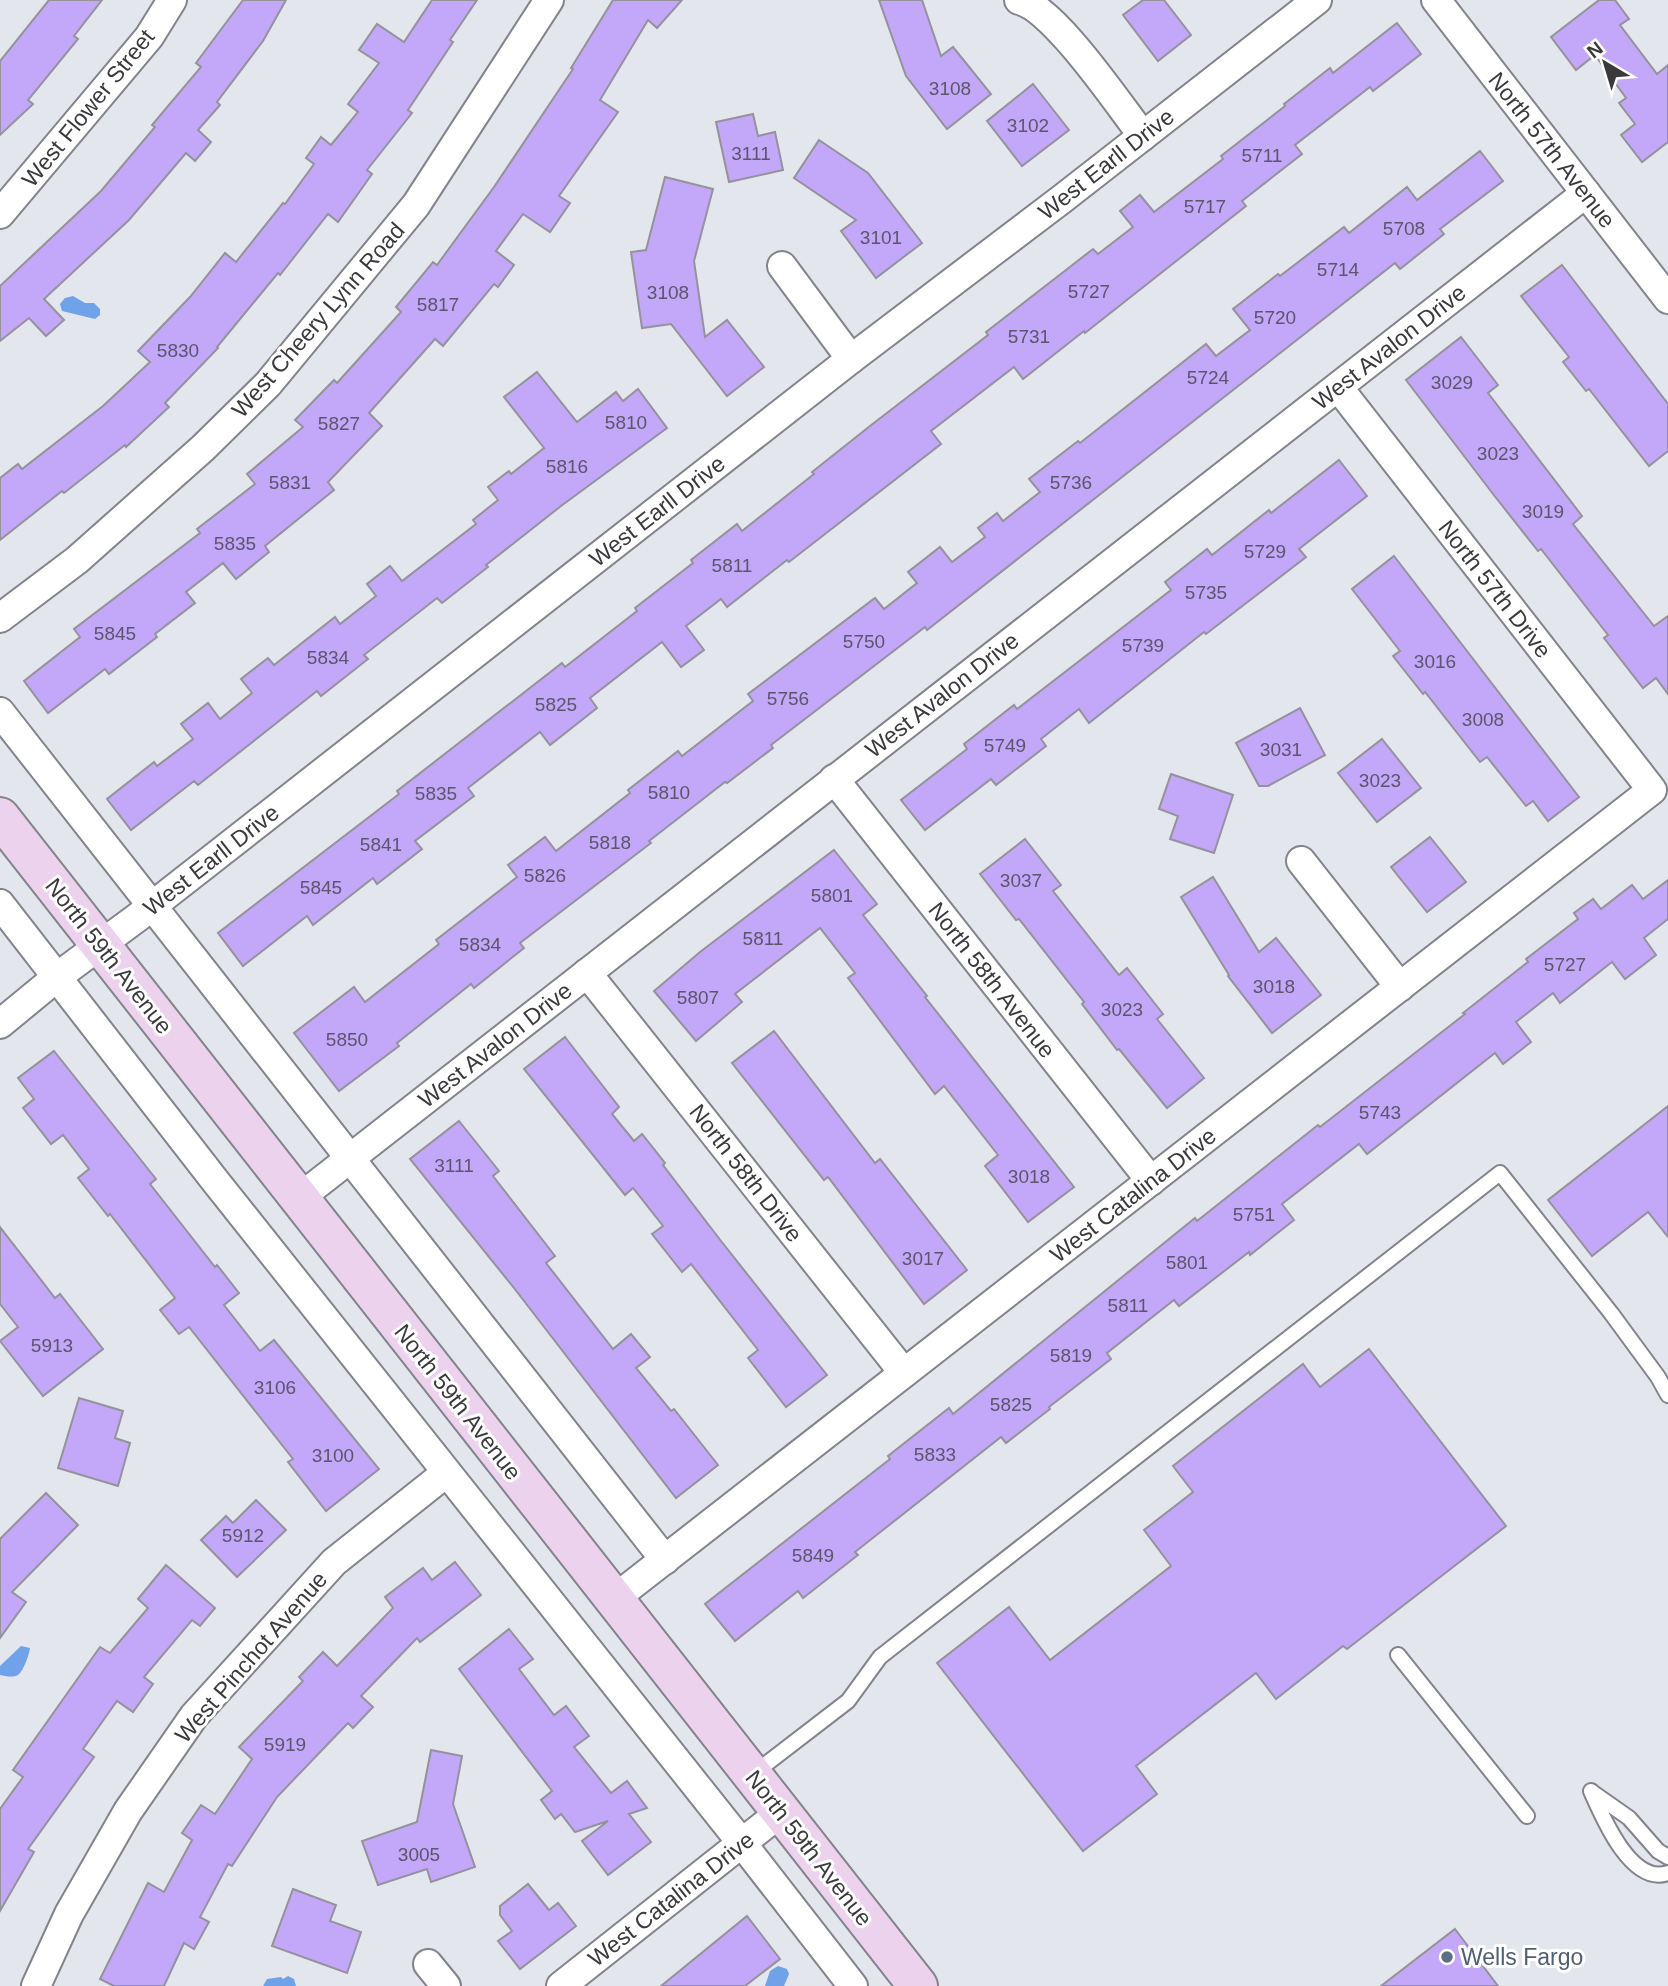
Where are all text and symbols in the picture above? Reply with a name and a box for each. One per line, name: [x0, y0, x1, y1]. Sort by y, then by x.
street label: West Flower Street: [16, 24, 160, 192]
north arrow: [1570, 28, 1640, 98]
text: N: [1583, 37, 1607, 62]
street label: North 57th Avenue: [1483, 67, 1621, 233]
house number: 3108: [929, 78, 971, 99]
street label: West Earll Drive: [1033, 103, 1179, 225]
house number: 3102: [1007, 115, 1049, 136]
house number: 3111: [731, 143, 771, 164]
house number: 5711: [1242, 145, 1282, 166]
house number: 5717: [1184, 196, 1226, 217]
street label: West Cheery Lynn Road: [226, 217, 410, 423]
house number: 5708: [1383, 218, 1425, 239]
house number: 3101: [860, 227, 902, 248]
house number: 5714: [1317, 259, 1360, 280]
street label: West Avalon Drive: [1307, 279, 1471, 415]
house number: 5727: [1068, 281, 1110, 302]
house number: 3108: [647, 282, 689, 303]
house number: 5817: [417, 294, 459, 315]
house number: 5720: [1254, 307, 1296, 328]
house number: 5731: [1008, 326, 1050, 347]
house number: 5830: [157, 340, 199, 361]
house number: 5724: [1187, 367, 1230, 388]
house number: 3029: [1431, 372, 1473, 393]
house number: 5810: [605, 412, 647, 433]
house number: 5827: [318, 413, 360, 434]
house number: 3023: [1477, 443, 1519, 464]
street label: West Earll Drive: [584, 450, 730, 572]
house number: 5816: [546, 456, 588, 477]
house number: 5831: [269, 472, 311, 493]
house number: 5736: [1050, 472, 1092, 493]
house number: 3019: [1522, 501, 1564, 522]
street label: North 57th Drive: [1433, 515, 1557, 663]
house number: 5835: [214, 533, 256, 554]
house number: 5729: [1244, 541, 1286, 562]
house number: 5811: [712, 555, 752, 576]
house number: 5735: [1185, 582, 1227, 603]
house number: 5845: [94, 623, 136, 644]
street label: West Avalon Drive: [860, 627, 1024, 763]
house number: 5750: [843, 631, 885, 652]
house number: 5739: [1122, 635, 1164, 656]
house number: 5834: [307, 647, 350, 668]
house number: 3016: [1414, 651, 1456, 672]
house number: 5756: [767, 688, 809, 709]
house number: 5825: [535, 694, 577, 715]
house number: 3008: [1462, 709, 1504, 730]
house number: 5749: [984, 735, 1026, 756]
house number: 3031: [1260, 739, 1302, 760]
house number: 3023: [1359, 770, 1401, 791]
house number: 5810: [648, 782, 690, 803]
house number: 5835: [415, 783, 457, 804]
street label: West Earll Drive: [138, 799, 284, 921]
house number: 5818: [589, 832, 631, 853]
house number: 5841: [360, 834, 402, 855]
house number: 5826: [524, 865, 566, 886]
house number: 3037: [1000, 870, 1042, 891]
street label: North 59th Avenue: [40, 873, 178, 1039]
house number: 5845: [300, 877, 342, 898]
house number: 5801: [811, 885, 853, 906]
street label: North 58th Avenue: [923, 897, 1061, 1063]
house number: 5811: [743, 928, 783, 949]
house number: 5834: [459, 934, 502, 955]
house number: 5727: [1544, 954, 1586, 975]
house number: 3018: [1253, 976, 1295, 997]
street label: West Avalon Drive: [413, 977, 577, 1113]
house number: 5807: [677, 987, 719, 1008]
house number: 3023: [1101, 999, 1143, 1020]
house number: 5850: [326, 1029, 368, 1050]
street label: North 58th Drive: [684, 1099, 808, 1247]
house number: 5743: [1359, 1102, 1401, 1123]
street label: West Catalina Drive: [1045, 1122, 1221, 1268]
house number: 3111: [434, 1155, 474, 1176]
house number: 3018: [1008, 1166, 1050, 1187]
house number: 5751: [1233, 1204, 1275, 1225]
house number: 3017: [902, 1248, 944, 1269]
house number: 5801: [1166, 1252, 1208, 1273]
house number: 5811: [1108, 1295, 1148, 1316]
street label: North 59th Avenue: [389, 1319, 527, 1485]
house number: 5913: [31, 1335, 73, 1356]
house number: 5819: [1050, 1345, 1092, 1366]
house number: 3106: [254, 1377, 296, 1398]
house number: 5825: [990, 1394, 1032, 1415]
house number: 5833: [914, 1444, 956, 1465]
house number: 3100: [312, 1445, 354, 1466]
house number: 5912: [222, 1525, 264, 1546]
house number: 5849: [792, 1545, 834, 1566]
street label: West Pinchot Avenue: [170, 1566, 332, 1748]
house number: 5919: [264, 1734, 306, 1755]
street label: North 59th Avenue: [740, 1765, 878, 1931]
street label: West Catalina Drive: [583, 1826, 759, 1972]
house number: 3005: [398, 1844, 440, 1865]
place label: Wells Fargo: [1461, 1944, 1583, 1970]
marker: Wells Fargo: [1439, 1949, 1455, 1965]

